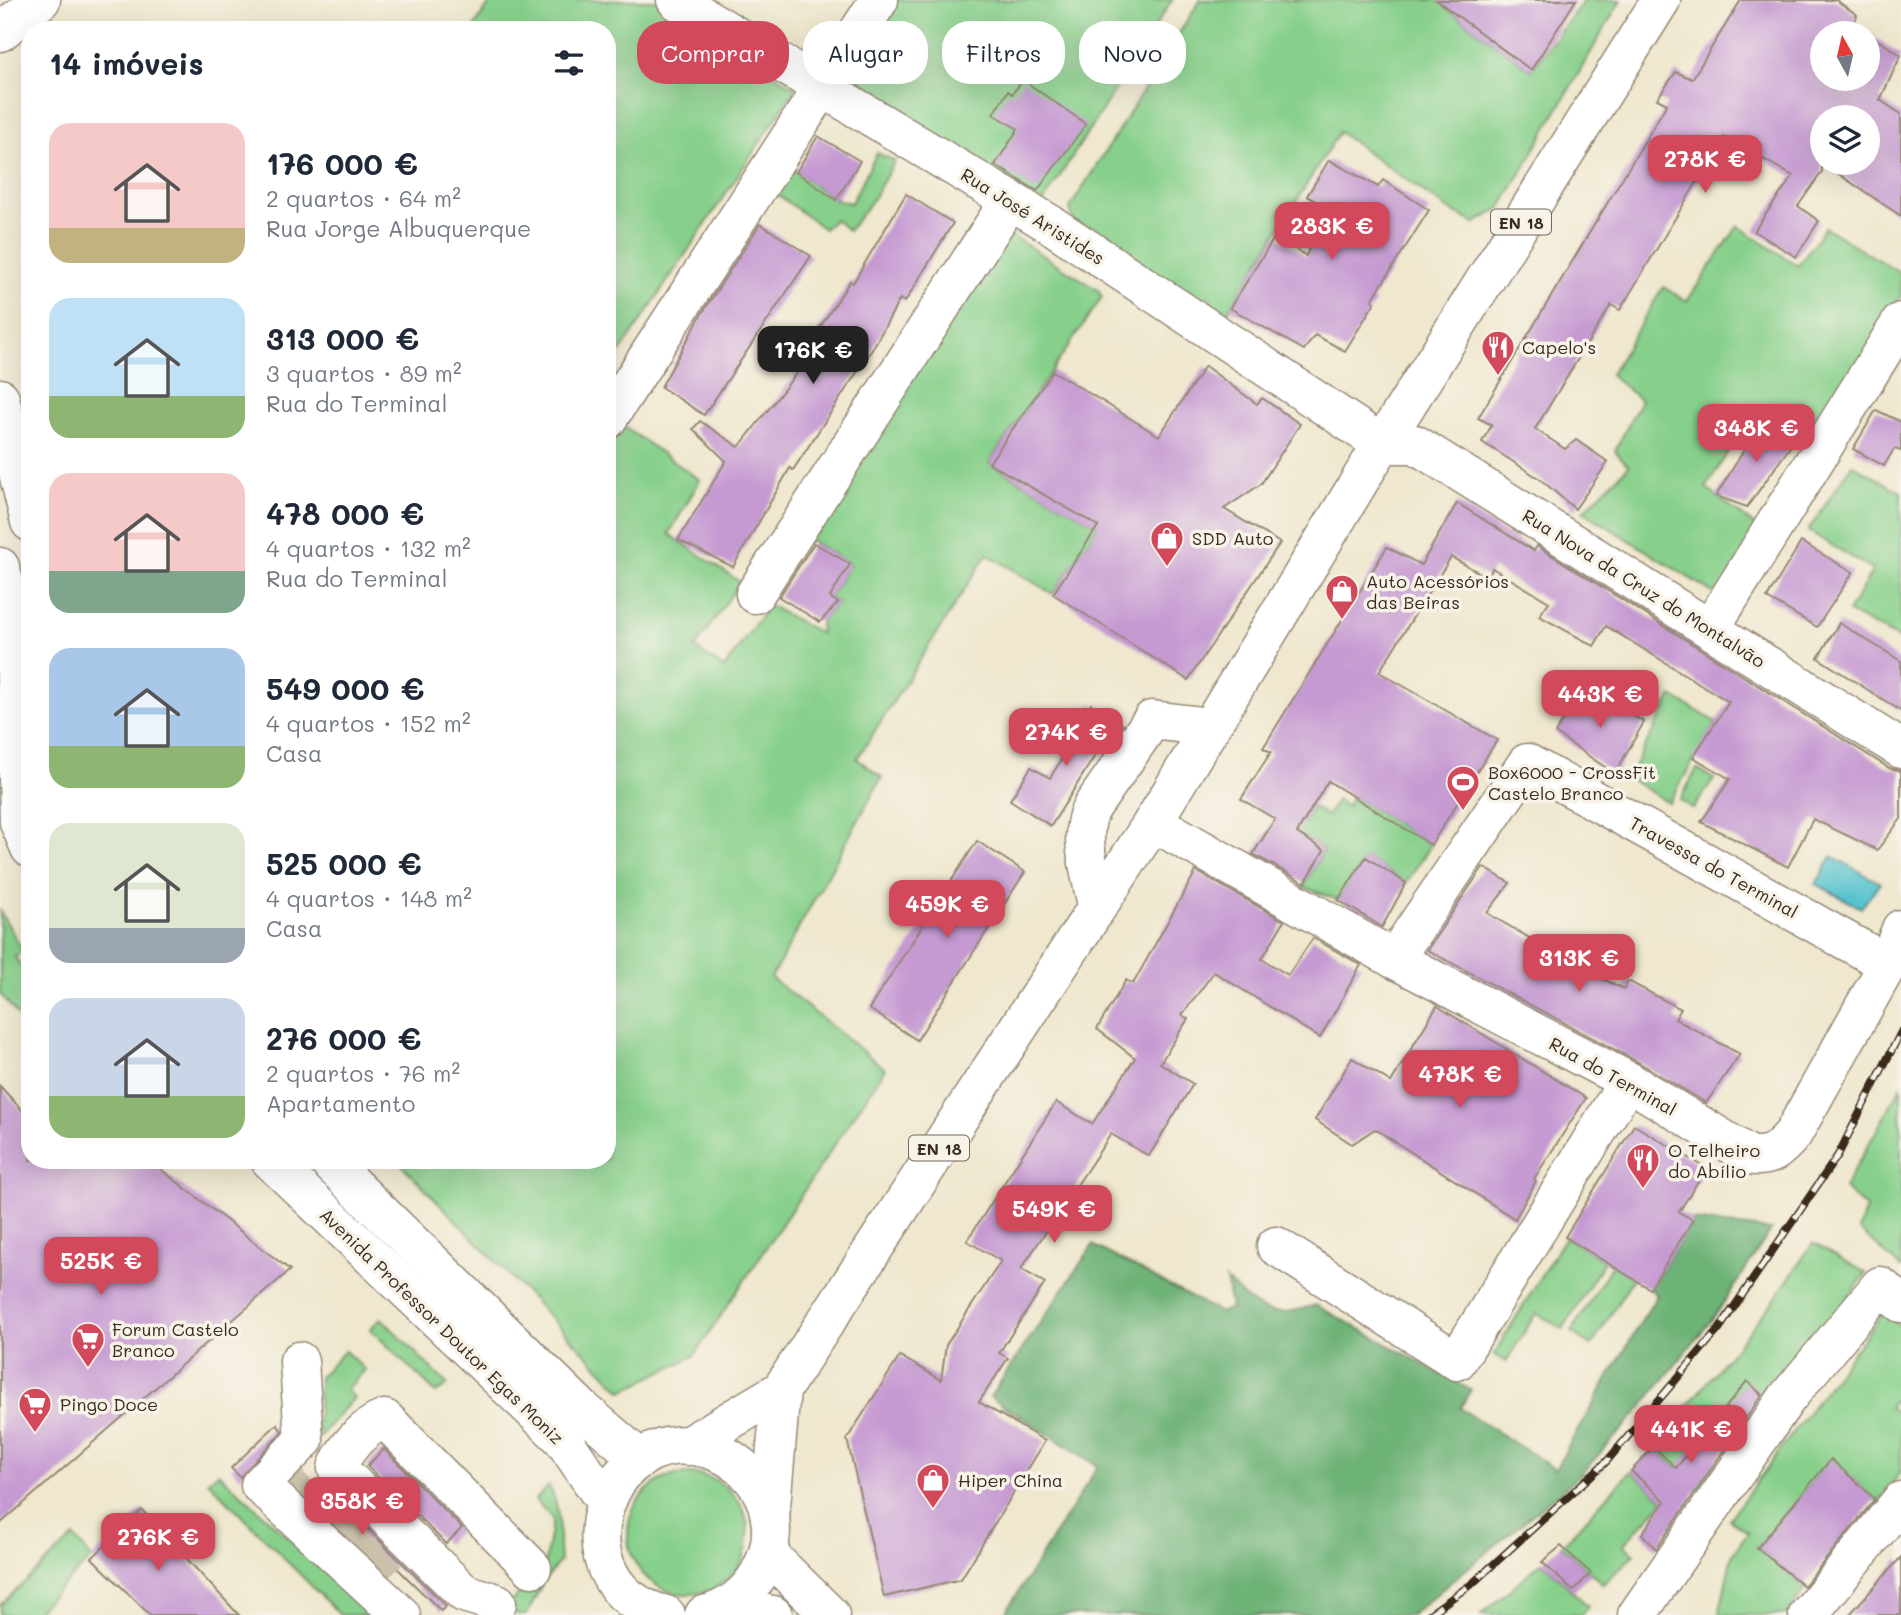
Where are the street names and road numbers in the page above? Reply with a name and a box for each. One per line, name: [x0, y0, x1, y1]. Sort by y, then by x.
street label: Rua José Aristides: [957, 162, 1109, 270]
road number: EN 18: [1491, 210, 1551, 234]
street label: Rua Nova da Cruz do Montalvão: [1518, 503, 1770, 673]
street label: Travessa do Terminal: [1626, 811, 1802, 923]
street label: Rua do Terminal: [1545, 1031, 1681, 1121]
road number: EN 18: [909, 1136, 969, 1160]
street label: Avenida Professor Doutor Egas Moniz: [315, 1203, 569, 1449]

